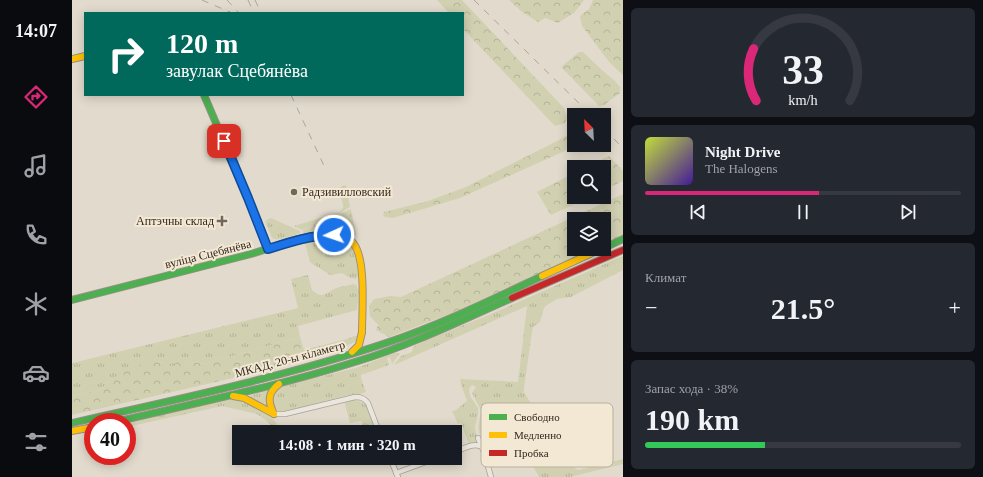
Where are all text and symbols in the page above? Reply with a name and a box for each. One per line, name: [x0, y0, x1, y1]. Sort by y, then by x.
text: 14:07: [15, 21, 57, 41]
icon: right: [100, 28, 152, 80]
text: 120 m: [166, 28, 238, 59]
text: 33: [782, 46, 824, 92]
text: завулак Сцебянёва: [166, 61, 308, 81]
icon: directions: [22, 83, 50, 111]
text: km/h: [788, 91, 818, 107]
north arrow: [567, 108, 611, 152]
map controls: [567, 108, 611, 256]
pin: [207, 124, 241, 158]
icon: arrive: [213, 130, 235, 152]
text: Night Drive: [705, 144, 780, 160]
icon: music: [22, 152, 50, 180]
button: search: [567, 160, 611, 204]
text: The Halogens: [705, 161, 778, 176]
place label: Радзивилловский: [302, 185, 392, 199]
marker: Радзивилловский: [289, 187, 299, 197]
icon: previous: [687, 201, 709, 223]
icon: pause: [792, 201, 814, 223]
icon: next: [897, 201, 919, 223]
button: layers: [567, 212, 611, 256]
place label: Аптэчны склад: [136, 214, 214, 228]
position arrow: [313, 214, 355, 256]
marker: Аптэчны склад: [217, 216, 227, 226]
icon: phone: [22, 221, 50, 249]
street label: вуліца Сцебянёва: [163, 236, 253, 271]
text: Климат: [645, 270, 686, 285]
icon: climate: [22, 290, 50, 318]
text: 21.5°: [771, 292, 835, 325]
text: −: [645, 295, 657, 320]
text: +: [949, 295, 961, 320]
street label: МКАД, 20-ы кіламетр: [233, 338, 347, 380]
icon: car: [22, 359, 50, 387]
text: Запас хода · 38%: [645, 381, 738, 396]
legend: [481, 403, 613, 467]
text: 190 km: [645, 403, 739, 436]
text: Свободно: [514, 411, 560, 423]
speed limit sign: 40: [84, 413, 136, 465]
icon: filters: [22, 428, 50, 456]
text: Медленно: [514, 429, 562, 441]
text: 14:08 · 1 мин · 320 m: [278, 437, 416, 453]
text: Пробка: [514, 447, 549, 459]

